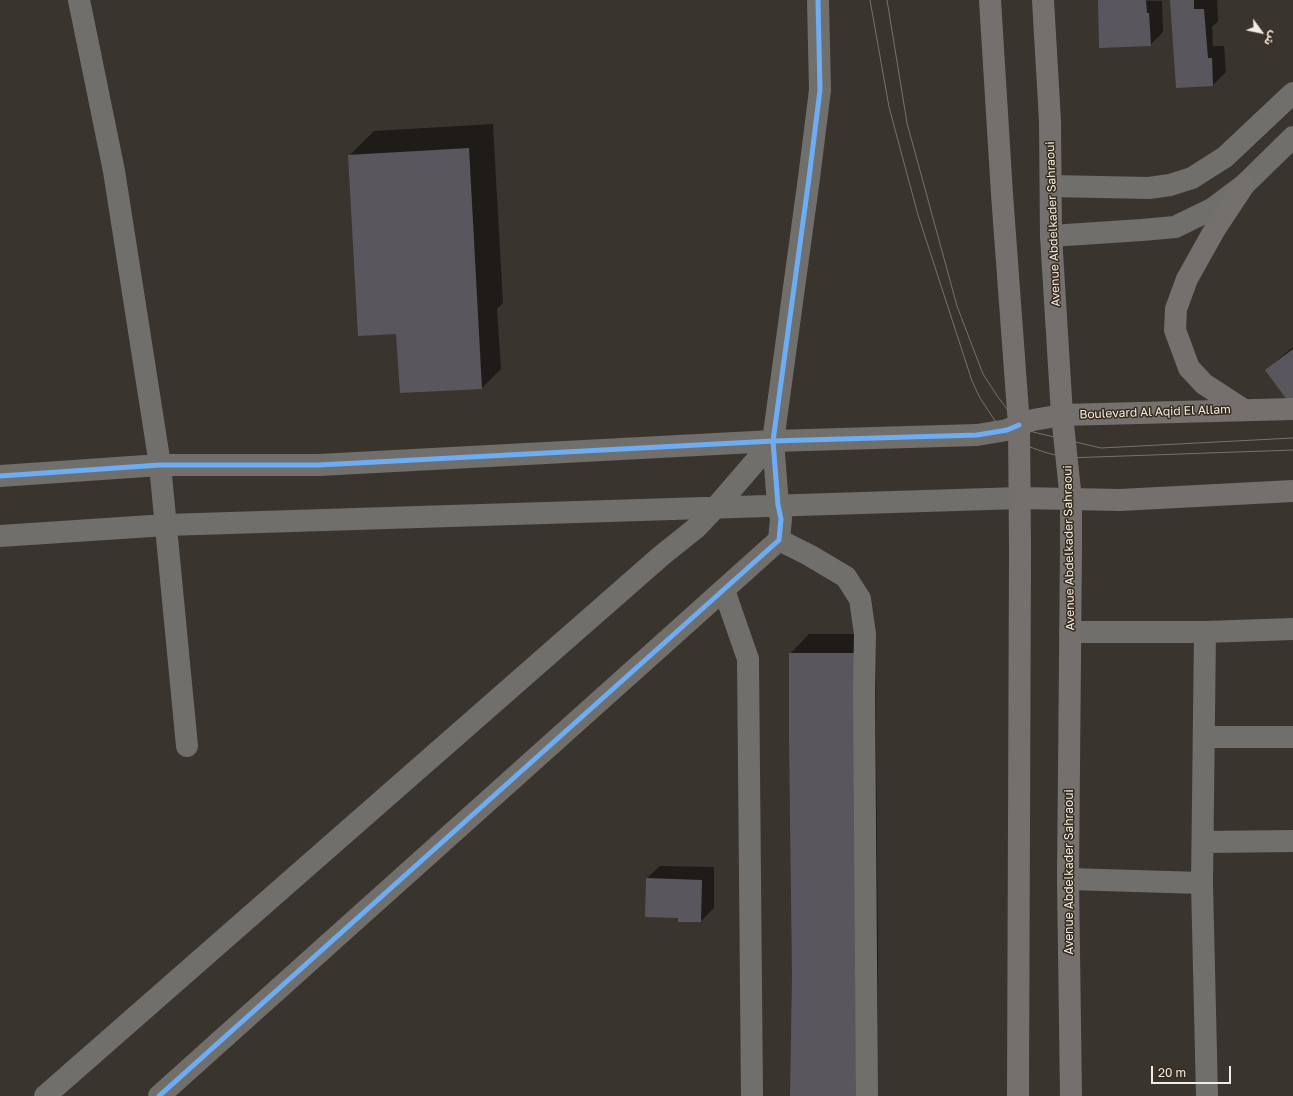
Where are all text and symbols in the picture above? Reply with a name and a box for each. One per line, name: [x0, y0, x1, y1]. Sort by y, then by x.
north arrow: [1241, 12, 1281, 52]
text: ش: [1262, 29, 1281, 49]
street label: Avenue Abdelkader Sahraoui: [1043, 141, 1063, 307]
street label: Boulevard Al Aqid El Allam: [1079, 402, 1231, 422]
street label: Avenue Abdelkader Sahraoui: [1060, 465, 1078, 631]
street label: Avenue Abdelkader Sahraoui: [1062, 789, 1076, 955]
scale bar: [1153, 1058, 1233, 1084]
text: 20 m: [1158, 1065, 1186, 1080]

